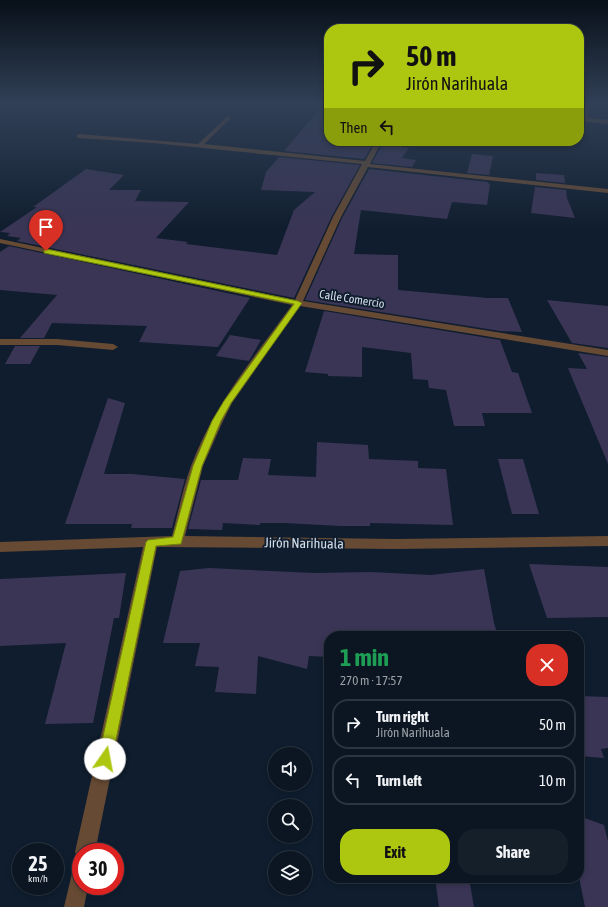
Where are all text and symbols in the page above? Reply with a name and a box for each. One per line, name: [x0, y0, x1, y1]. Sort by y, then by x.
icon: right: [340, 40, 392, 92]
text: 50 m: [406, 40, 456, 72]
text: Jirón Narihuala: [406, 73, 508, 94]
icon: left: [376, 116, 398, 138]
text: Then: [340, 119, 368, 136]
pin: [29, 210, 63, 251]
icon: arrive: [35, 216, 57, 238]
street label: Calle Comercio: [318, 287, 386, 311]
street label: Jirón Narihuala: [264, 534, 344, 552]
text: 1 min: [340, 644, 389, 671]
button: close: [526, 644, 568, 686]
text: 270 m · 17:57: [340, 673, 403, 688]
text: Turn right: [376, 708, 429, 725]
icon: right: [342, 713, 364, 735]
text: 50 m: [539, 716, 566, 733]
text: Jirón Narihuala: [376, 725, 450, 740]
position arrow: [84, 738, 126, 780]
map controls: [268, 747, 312, 895]
button: sound: [268, 747, 312, 791]
icon: left: [342, 769, 364, 791]
text: Turn left: [376, 772, 422, 789]
text: 10 m: [539, 772, 566, 789]
button: search: [268, 799, 312, 843]
button: Exit: [340, 829, 450, 875]
button: Share: [458, 829, 568, 875]
speed limit sign: 30: [72, 843, 124, 895]
button: layers: [268, 851, 312, 895]
text: 25: [29, 852, 47, 875]
text: km/h: [28, 873, 48, 884]

